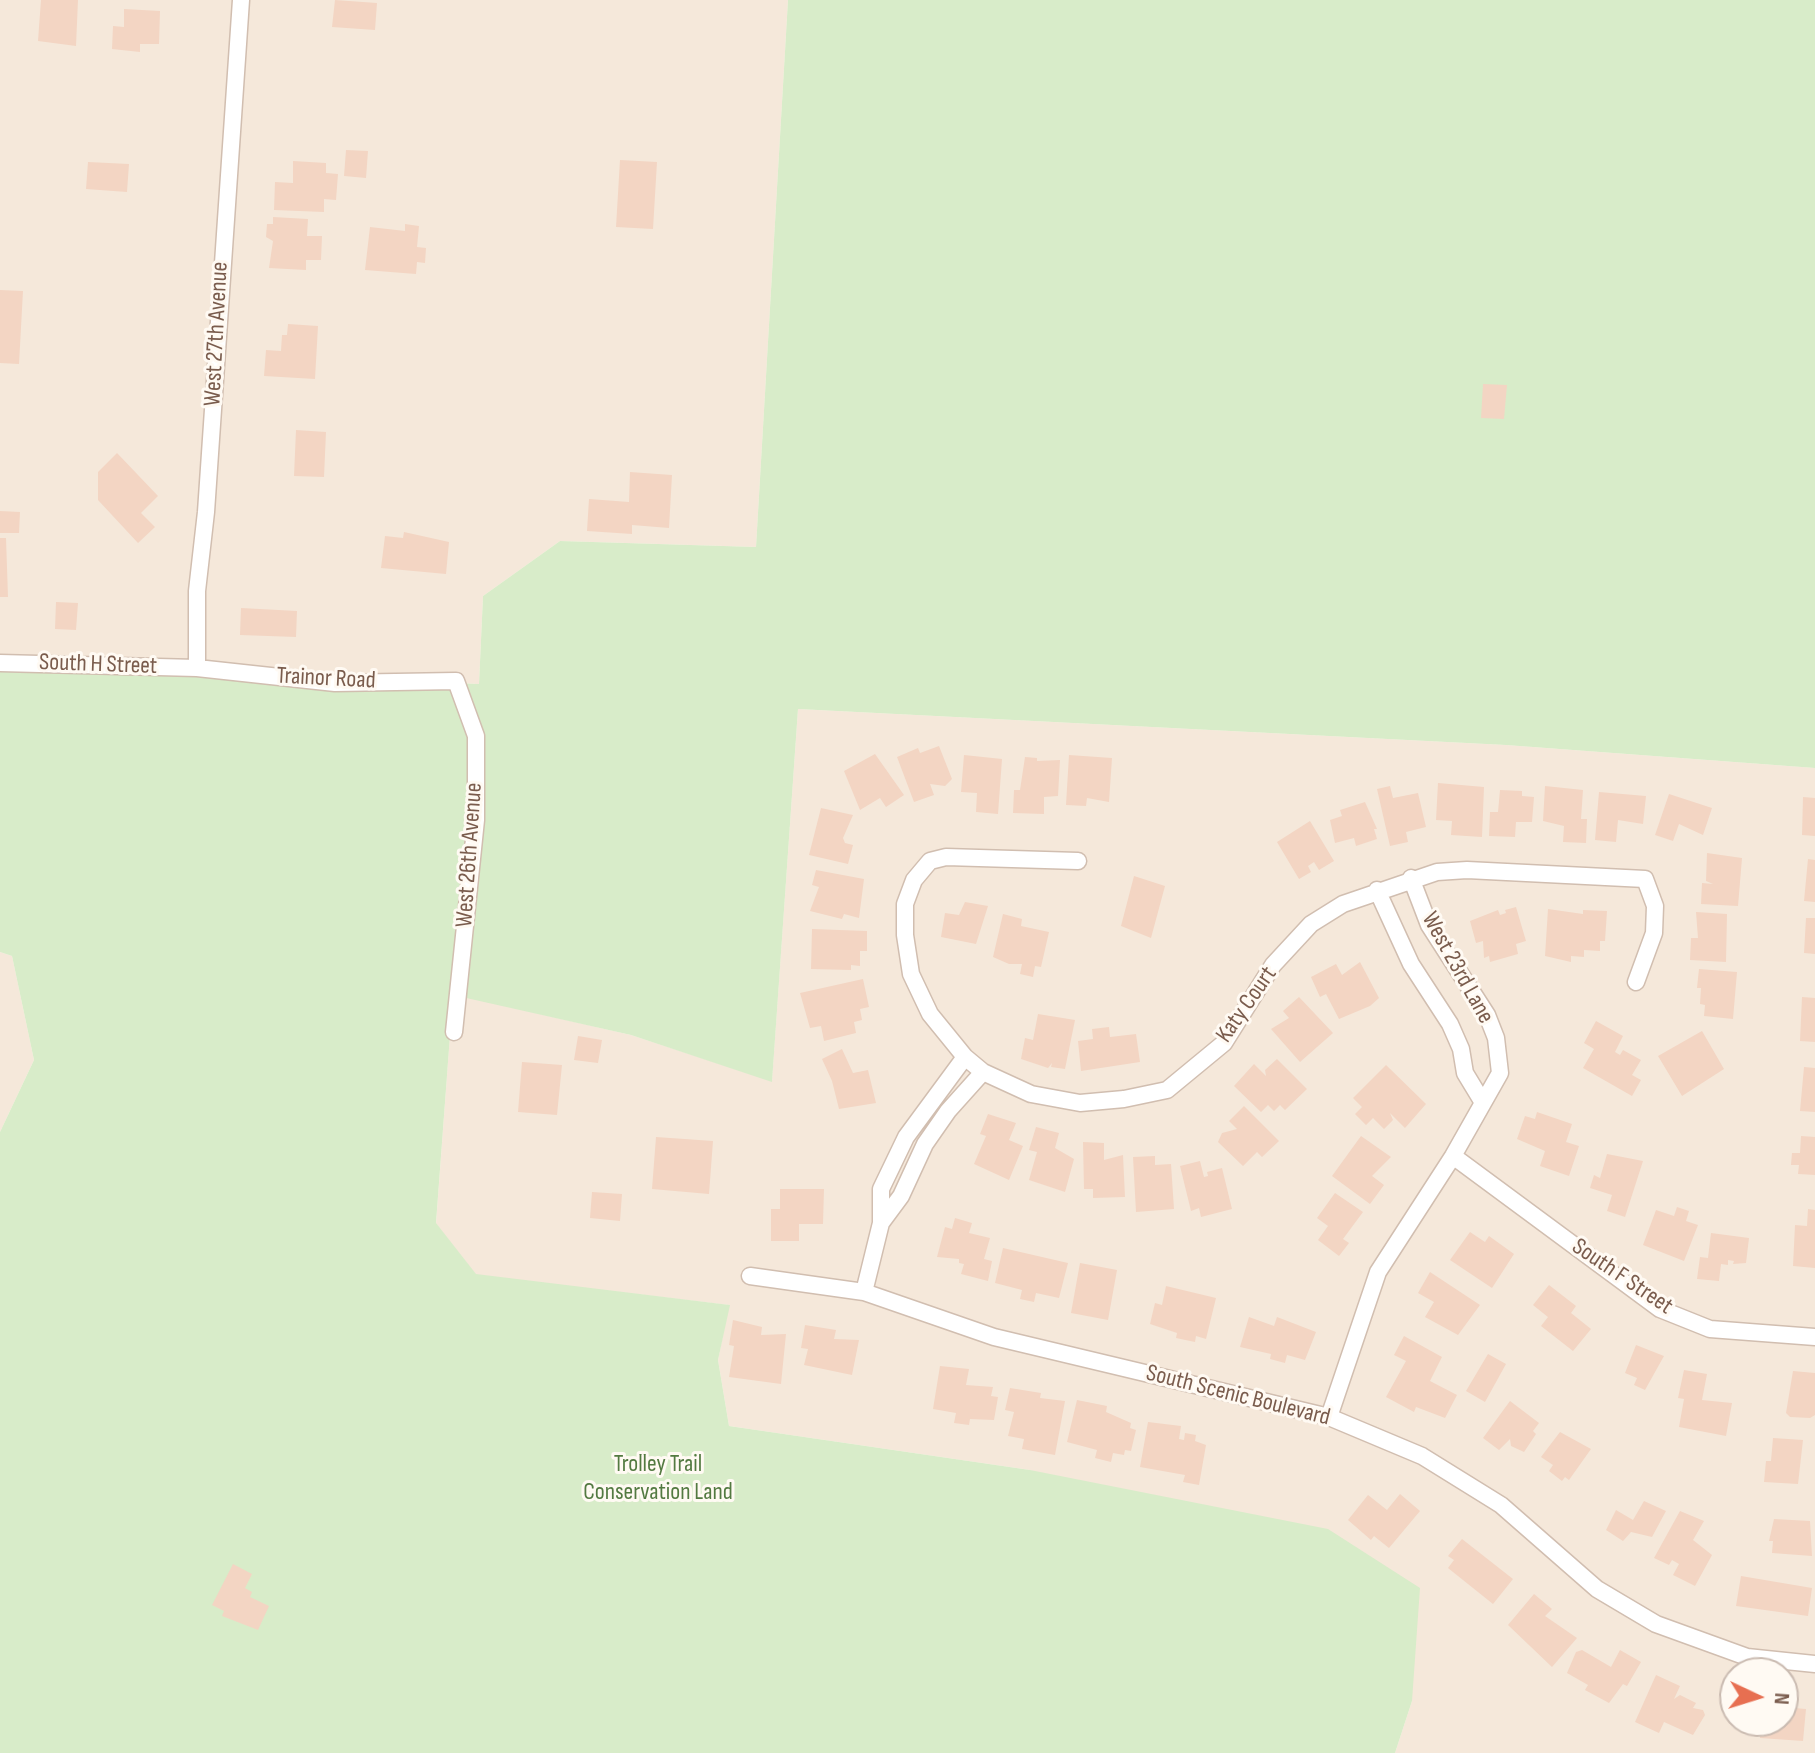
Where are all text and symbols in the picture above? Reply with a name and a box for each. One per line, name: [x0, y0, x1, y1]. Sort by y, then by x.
street label: West 27th Avenue: [199, 261, 235, 407]
street label: South H Street: [38, 649, 158, 681]
street label: Trainor Road: [276, 662, 376, 696]
street label: West 26th Avenue: [451, 782, 489, 928]
street label: West 23rd Lane: [1415, 907, 1499, 1029]
street label: Katy Court: [1210, 961, 1284, 1049]
street label: South F Street: [1566, 1233, 1678, 1321]
street label: South Scenic Boulevard: [1143, 1359, 1333, 1433]
park label: Trolley Trail Conservation Land: [583, 1451, 733, 1507]
north arrow: [1719, 1657, 1799, 1737]
text: N: [1768, 1692, 1795, 1705]

